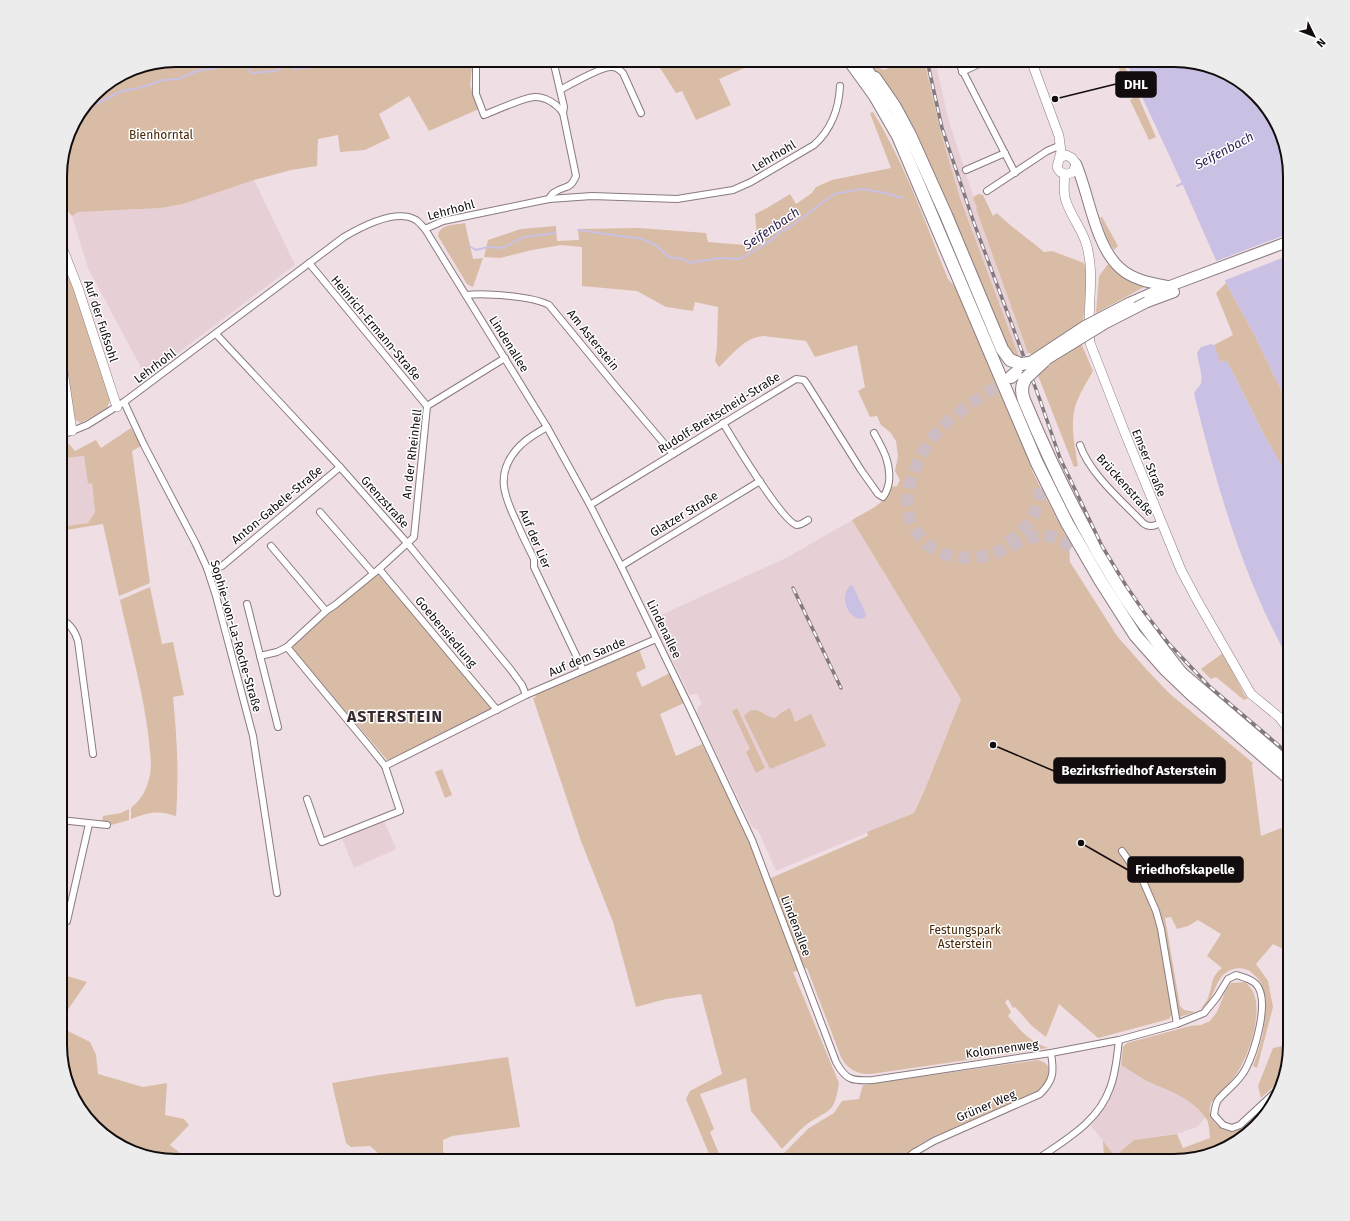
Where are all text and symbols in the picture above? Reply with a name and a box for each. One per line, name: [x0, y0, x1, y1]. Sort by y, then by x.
north arrow: [1294, 16, 1334, 56]
text: N: [1314, 35, 1328, 50]
callout: DHL: [1116, 72, 1156, 97]
text: DHL: [1124, 77, 1148, 92]
park label: Bienhorntal: [129, 128, 194, 142]
water label: Seifenbach: [1191, 129, 1256, 173]
street label: Lehrhohl: [750, 137, 799, 174]
street label: Lehrhohl: [426, 197, 477, 223]
water label: Seifenbach: [740, 204, 802, 253]
street label: Heinrich-Ermann-Straße: [328, 273, 424, 383]
street label: Auf der Fußsohl: [81, 278, 121, 364]
street label: Am Asterstein: [564, 307, 622, 373]
street label: Lindenallee: [486, 313, 532, 375]
street label: Lehrhohl: [131, 346, 179, 386]
street label: Rudolf-Breitscheid-Straße: [655, 370, 783, 456]
street label: An der Rheinhell: [400, 408, 425, 500]
street label: Emser Straße: [1129, 427, 1169, 499]
street label: Brückenstraße: [1094, 451, 1156, 519]
street label: Anton-Gabele-Straße: [229, 463, 325, 547]
street label: Grenzstraße: [358, 473, 412, 531]
street label: Glatzer Straße: [648, 488, 720, 540]
street label: Auf der Lier: [516, 507, 554, 571]
street label: Sophie-von-La-Roche-Straße: [208, 559, 264, 713]
street label: Goebensiedlung: [412, 594, 480, 671]
street label: Lindenallee: [644, 597, 684, 661]
street label: Auf dem Sande: [546, 635, 628, 679]
district label: ASTERSTEIN: [346, 707, 443, 726]
callout: Bezirksfriedhof Asterstein: [1054, 758, 1225, 783]
text: Bezirksfriedhof Asterstein: [1062, 763, 1216, 778]
callout: Friedhofskapelle: [1128, 857, 1243, 882]
text: Friedhofskapelle: [1135, 862, 1235, 877]
street label: Lindenallee: [778, 894, 814, 958]
park label: Festungspark Asterstein: [929, 923, 1002, 951]
street label: Kolonnenweg: [965, 1037, 1040, 1061]
street label: Grüner Weg: [954, 1087, 1018, 1125]

